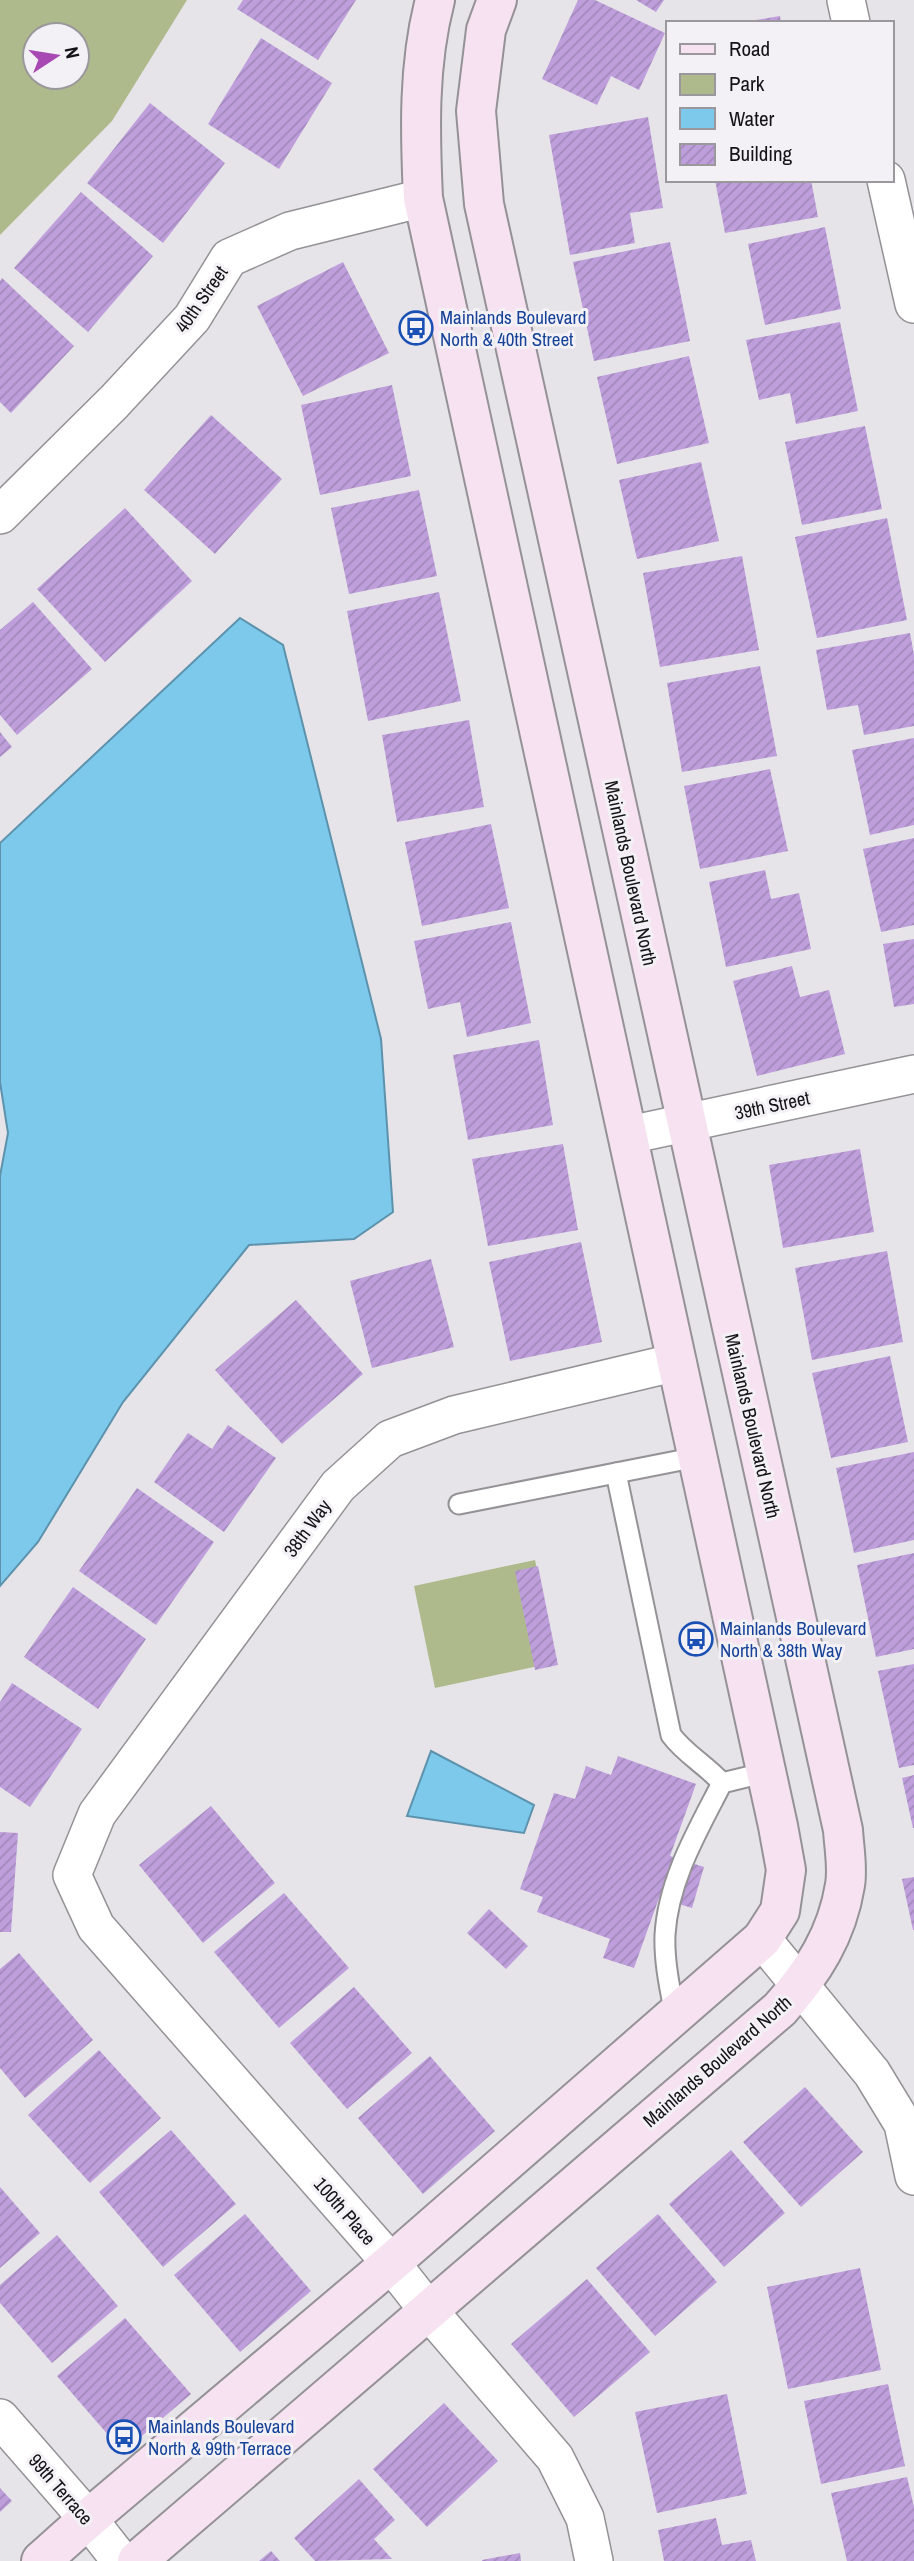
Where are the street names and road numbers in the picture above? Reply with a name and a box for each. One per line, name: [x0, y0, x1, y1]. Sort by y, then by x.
street label: 40th Street: [168, 260, 234, 338]
street label: Mainlands Boulevard North: [599, 778, 663, 968]
street label: 39th Street: [732, 1084, 813, 1126]
street label: Mainlands Boulevard North: [719, 1331, 787, 1521]
street label: 38th Way: [277, 1494, 337, 1562]
street label: Mainlands Boulevard North: [637, 1989, 797, 2133]
street label: 100th Place: [308, 2171, 382, 2251]
street label: 99th Terrace: [23, 2448, 99, 2530]

